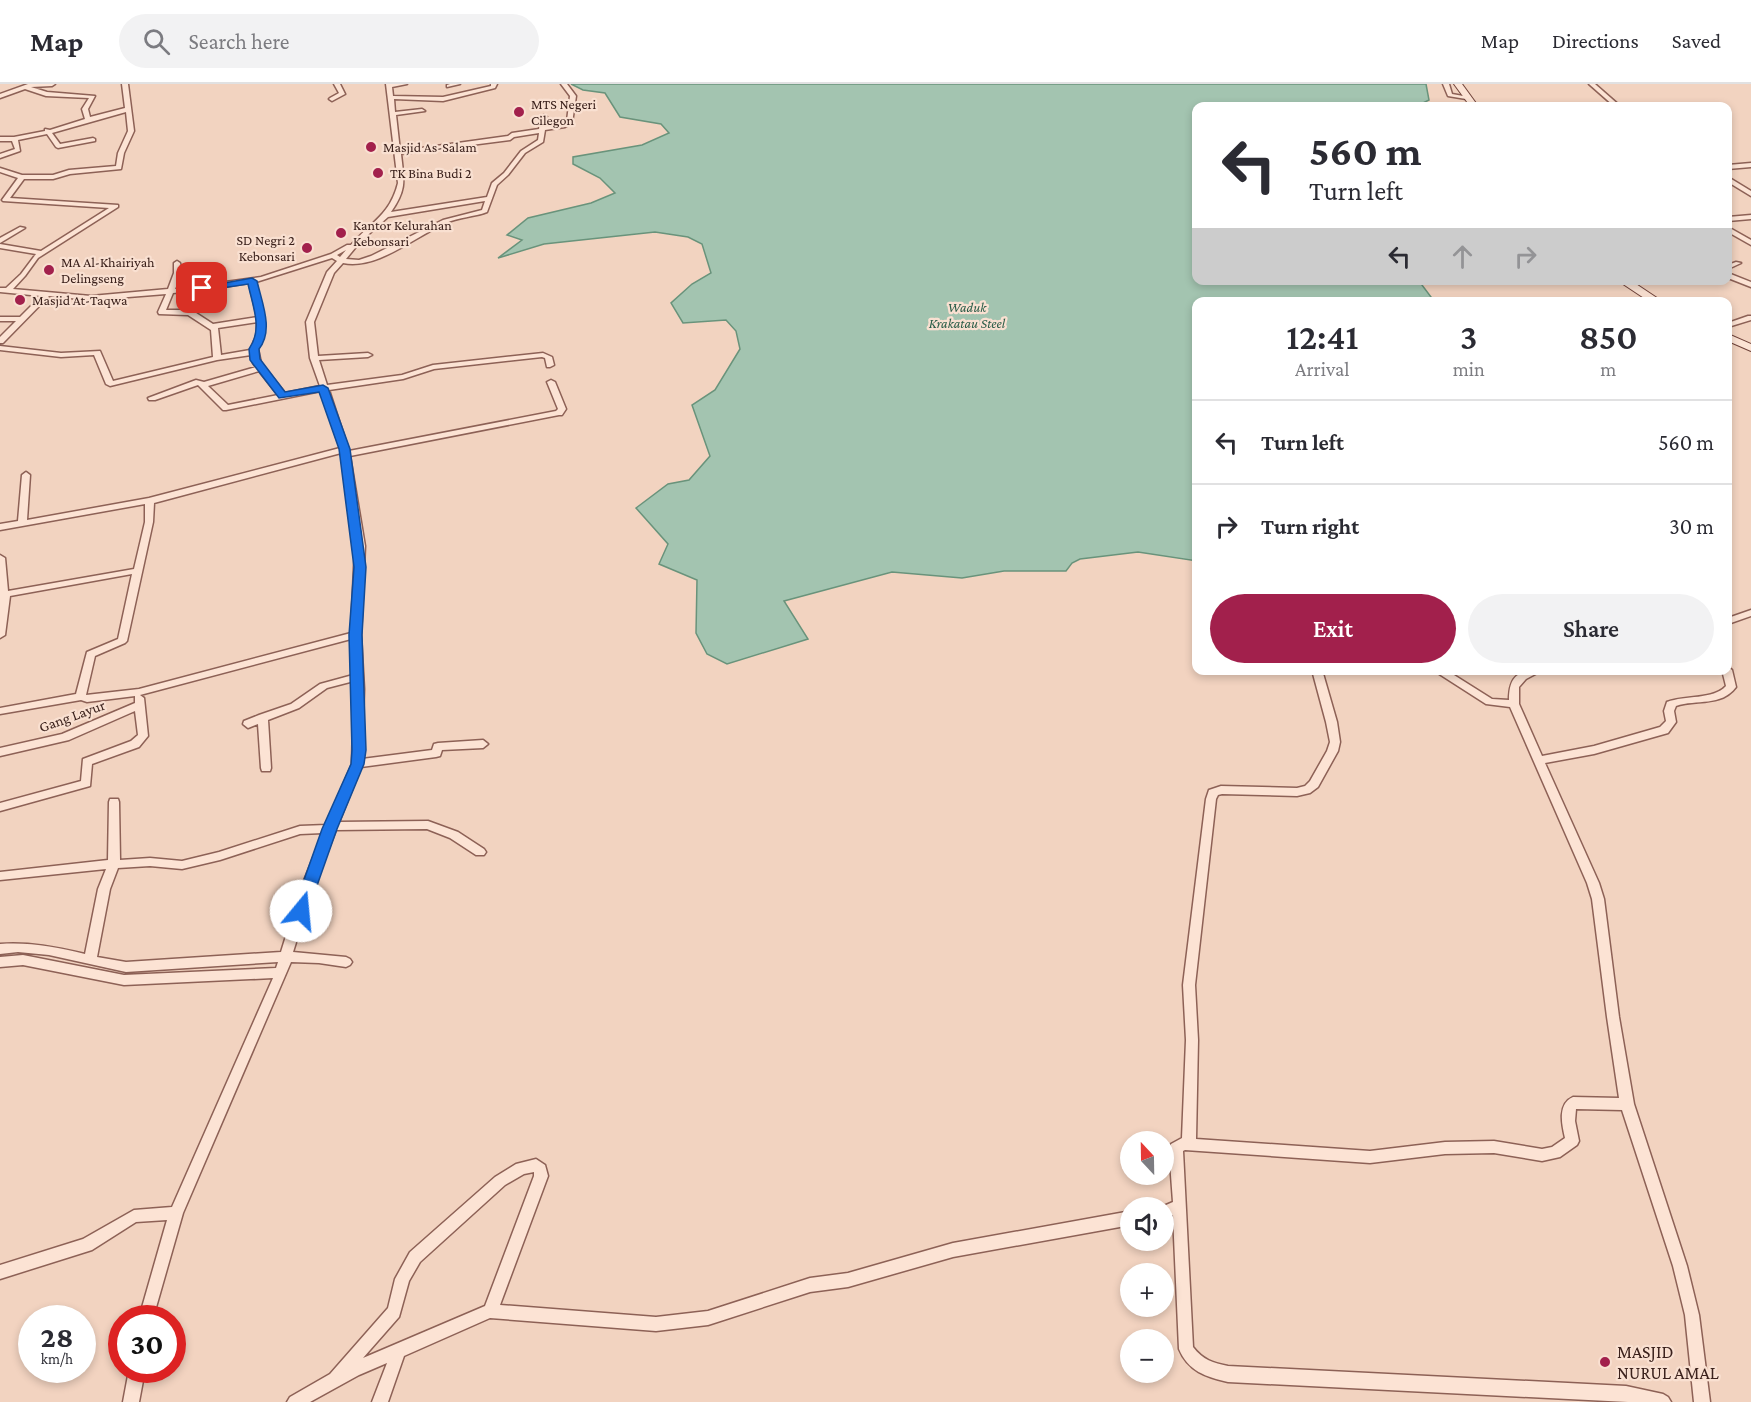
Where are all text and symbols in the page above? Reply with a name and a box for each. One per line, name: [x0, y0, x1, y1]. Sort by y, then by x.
search box: [119, 14, 539, 68]
icon: search: [140, 25, 173, 58]
text: Map: [30, 26, 83, 57]
text: Search here: [188, 29, 289, 54]
text: Map: [1481, 29, 1519, 53]
text: Directions: [1552, 29, 1639, 53]
text: Saved: [1672, 29, 1721, 53]
place label: MTS Negeri Cilegon: [531, 96, 597, 128]
marker: MTS Negeri Cilegon: [512, 105, 526, 119]
icon: left: [1210, 126, 1288, 204]
text: 560 m: [1309, 127, 1422, 174]
place label: Masjid As-Salam: [383, 139, 477, 156]
marker: Masjid As-Salam: [364, 140, 378, 154]
place label: TK Bina Budi 2: [390, 165, 472, 181]
marker: TK Bina Budi 2: [371, 166, 385, 180]
text: Turn left: [1309, 176, 1403, 206]
place label: Kantor Kelurahan Kebonsari: [353, 217, 452, 249]
marker: Kantor Kelurahan Kebonsari: [334, 226, 348, 240]
place label: SD Negri 2 Kebonsari: [237, 232, 295, 264]
icon: left: [1383, 240, 1416, 273]
icon: ahead: [1446, 240, 1479, 273]
icon: right: [1509, 240, 1542, 273]
marker: SD Negri 2 Kebonsari: [300, 241, 314, 255]
place label: MA Al-Khairiyah Delingseng: [61, 254, 155, 286]
pin: [176, 262, 227, 313]
marker: MA Al-Khairiyah Delingseng: [42, 263, 56, 277]
icon: arrive: [185, 271, 218, 304]
place label: Masjid At-Taqwa: [32, 292, 128, 309]
marker: Masjid At-Taqwa: [13, 293, 27, 307]
water label: Waduk Krakatau Steel: [929, 299, 1006, 331]
text: 12:41: [1286, 317, 1358, 357]
text: 3: [1460, 317, 1477, 357]
text: 850: [1579, 317, 1638, 357]
text: Arrival: [1295, 358, 1350, 380]
text: min: [1453, 358, 1485, 380]
text: m: [1600, 358, 1616, 380]
icon: left: [1210, 426, 1243, 459]
text: Turn left: [1261, 430, 1344, 455]
text: 560 m: [1658, 430, 1714, 455]
icon: right: [1210, 510, 1243, 543]
text: Turn right: [1261, 514, 1359, 539]
text: 30 m: [1669, 514, 1714, 539]
button: Exit: [1210, 594, 1456, 663]
button: Share: [1468, 594, 1714, 663]
street label: Gang Layur: [37, 696, 108, 736]
position arrow: [269, 879, 333, 943]
north arrow: [1120, 1131, 1174, 1185]
map controls: [1120, 1131, 1174, 1383]
button: sound: [1120, 1197, 1174, 1251]
button: +: [1120, 1263, 1174, 1317]
speed limit sign: 30: [108, 1305, 186, 1383]
text: 28: [41, 1320, 73, 1353]
button: −: [1120, 1329, 1174, 1383]
place label: MASJID NURUL AMAL: [1617, 1342, 1719, 1383]
text: km/h: [41, 1351, 73, 1367]
marker: MASJID NURUL AMAL: [1598, 1355, 1612, 1369]

